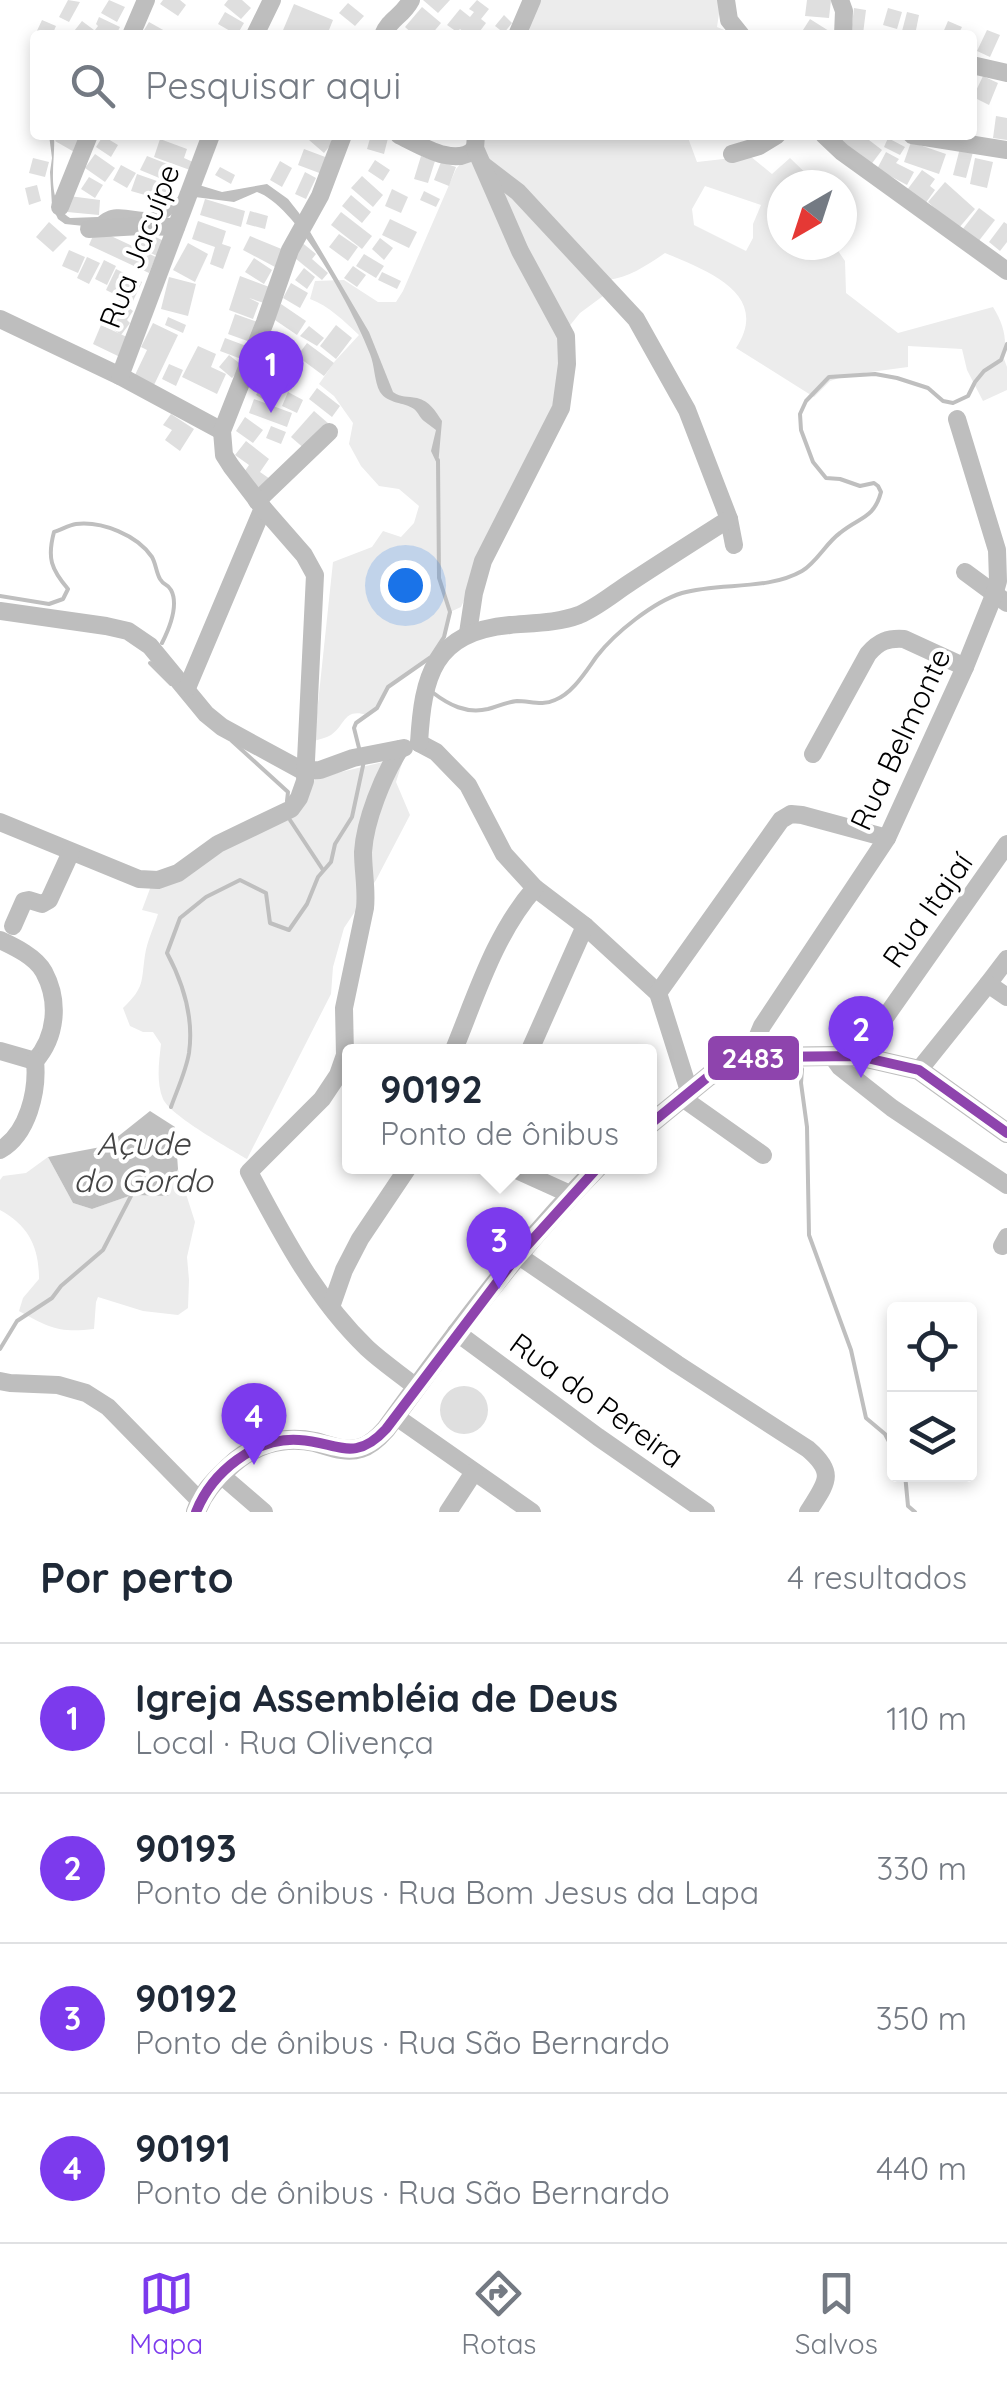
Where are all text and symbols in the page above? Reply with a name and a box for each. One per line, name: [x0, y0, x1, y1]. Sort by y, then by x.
search box: [30, 30, 977, 140]
icon: search: [65, 58, 120, 113]
text: Pesquisar aqui: [145, 61, 401, 109]
street label: Rua Jacuípe: [90, 159, 188, 333]
north arrow: [767, 170, 857, 260]
pin: 1: [238, 330, 304, 413]
your location: [380, 560, 431, 611]
street label: Rua Belmonte: [841, 642, 959, 836]
street label: Rua Itajaí: [874, 845, 981, 975]
pin: 2: [828, 996, 894, 1078]
line badge: 2483: [706, 1034, 801, 1082]
text: 2483: [722, 1040, 784, 1075]
popup: [342, 1044, 657, 1174]
text: 90192: [380, 1065, 483, 1113]
text: Ponto de ônibus: [380, 1113, 619, 1153]
water label: Açude do Gordo: [73, 1123, 214, 1200]
pin: 3: [466, 1206, 532, 1289]
map controls: [887, 1302, 977, 1482]
button: locate: [887, 1302, 977, 1392]
street label: Rua do Pereira: [503, 1324, 691, 1476]
pin: 4: [222, 1382, 286, 1465]
button: layers: [887, 1392, 977, 1482]
text: Por perto: [40, 1551, 234, 1604]
text: 4 resultados: [787, 1557, 967, 1597]
text: Igreja Assembléia de Deus: [135, 1674, 618, 1722]
text: 1: [66, 1698, 79, 1738]
text: 110 m: [886, 1698, 967, 1738]
text: Local · Rua Olivença: [135, 1722, 434, 1762]
text: 90193: [135, 1824, 237, 1872]
text: 2: [63, 1848, 82, 1888]
text: 330 m: [877, 1848, 967, 1888]
text: Ponto de ônibus · Rua Bom Jesus da Lapa: [135, 1872, 759, 1912]
text: 90192: [135, 1974, 238, 2022]
text: 3: [64, 1998, 81, 2038]
text: 350 m: [876, 1998, 967, 2038]
text: Ponto de ônibus · Rua São Bernardo: [135, 2022, 670, 2062]
text: 90191: [135, 2124, 231, 2172]
text: 4: [63, 2148, 82, 2188]
text: 440 m: [876, 2148, 967, 2188]
text: Ponto de ônibus · Rua São Bernardo: [135, 2172, 670, 2212]
tab: Mapa: [129, 2266, 203, 2361]
tab: Rotas: [461, 2266, 536, 2361]
tab: Salvos: [795, 2266, 878, 2361]

